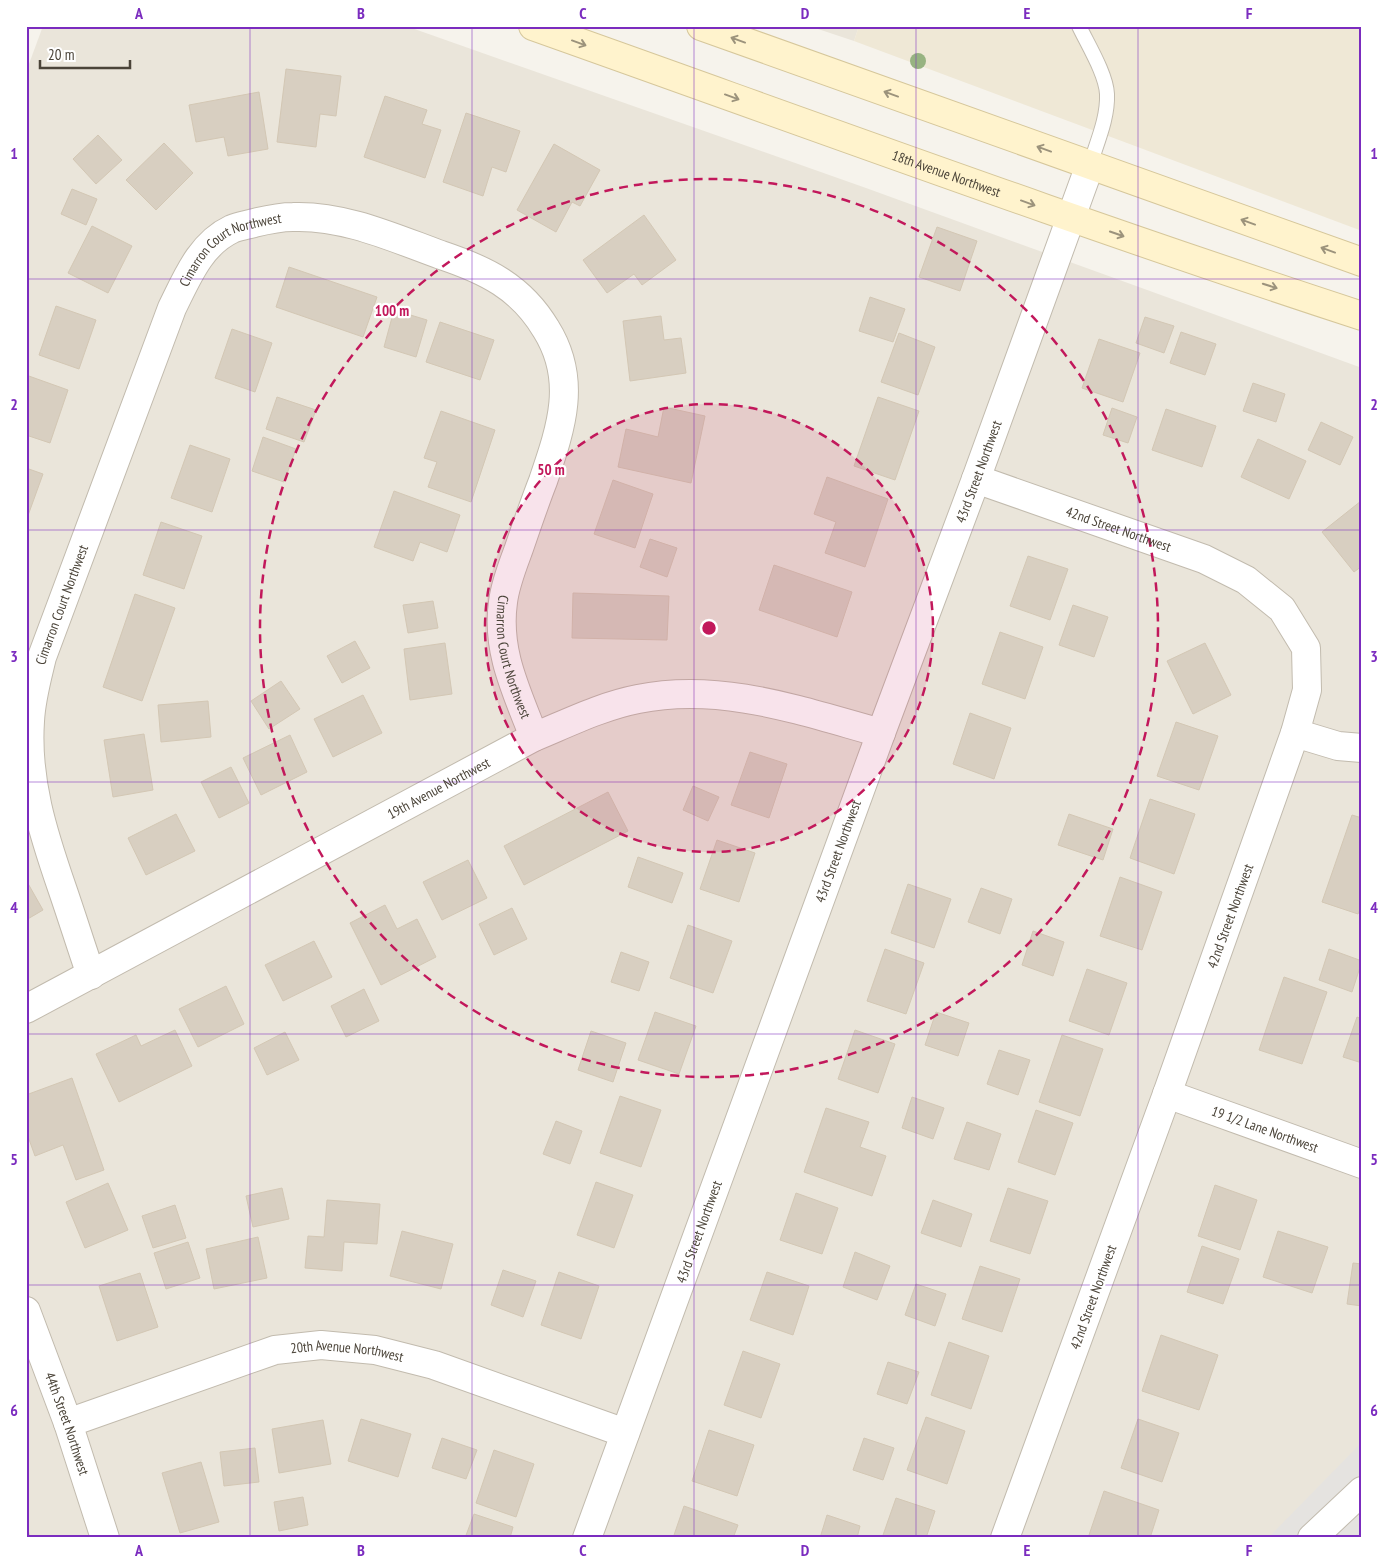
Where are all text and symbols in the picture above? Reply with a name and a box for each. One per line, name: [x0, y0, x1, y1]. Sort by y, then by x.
text: A: [134, 3, 144, 23]
text: B: [357, 3, 365, 23]
text: C: [579, 3, 587, 23]
text: D: [801, 3, 810, 23]
text: E: [1024, 3, 1031, 23]
text: F: [1246, 3, 1253, 23]
one-way arrow: [730, 34, 746, 44]
scale bar: [40, 38, 130, 70]
one-way arrow: [571, 38, 587, 48]
text: 20 m: [48, 45, 74, 64]
one-way arrow: [884, 89, 899, 98]
one-way arrow: [724, 93, 739, 102]
text: 1: [10, 143, 18, 163]
text: 1: [1370, 143, 1378, 163]
one-way arrow: [1037, 144, 1052, 153]
street label: 18th Avenue Northwest: [890, 146, 1003, 201]
one-way arrow: [1020, 199, 1035, 208]
street label: Cimarron Court Northwest: [175, 209, 282, 290]
one-way arrow: [1241, 216, 1257, 226]
one-way arrow: [1108, 230, 1124, 239]
one-way arrow: [1321, 245, 1336, 254]
one-way arrow: [1262, 282, 1278, 292]
text: 100 m: [375, 301, 409, 320]
text: 2: [10, 394, 18, 414]
text: 2: [1370, 394, 1378, 414]
street label: 43rd Street Northwest: [951, 418, 1006, 525]
text: 50 m: [537, 460, 565, 479]
street label: 42nd Street Northwest: [1064, 502, 1174, 556]
street label: Cimarron Court Northwest: [31, 542, 92, 666]
street label: Cimarron Court Northwest: [493, 594, 535, 721]
centre of rings: [700, 619, 718, 637]
text: 3: [10, 646, 18, 666]
text: 3: [1370, 646, 1378, 666]
street label: 19th Avenue Northwest: [384, 753, 493, 823]
street label: 43rd Street Northwest: [811, 797, 865, 905]
street label: 42nd Street Northwest: [1203, 861, 1257, 971]
text: 4: [10, 897, 18, 917]
text: 4: [1370, 897, 1378, 917]
street label: 19 1/2 Lane Northwest: [1209, 1102, 1321, 1157]
text: 5: [10, 1149, 18, 1169]
text: 5: [1370, 1149, 1378, 1169]
street label: 43rd Street Northwest: [672, 1178, 726, 1286]
street label: 42nd Street Northwest: [1066, 1242, 1120, 1352]
street label: 20th Avenue Northwest: [289, 1336, 405, 1366]
street label: 44th Street Northwest: [41, 1370, 93, 1478]
text: 6: [10, 1400, 18, 1420]
text: 6: [1370, 1400, 1378, 1420]
text: A: [134, 1540, 144, 1560]
text: B: [357, 1540, 365, 1560]
text: C: [579, 1540, 587, 1560]
text: D: [801, 1540, 810, 1560]
text: E: [1024, 1540, 1031, 1560]
text: F: [1246, 1540, 1253, 1560]

